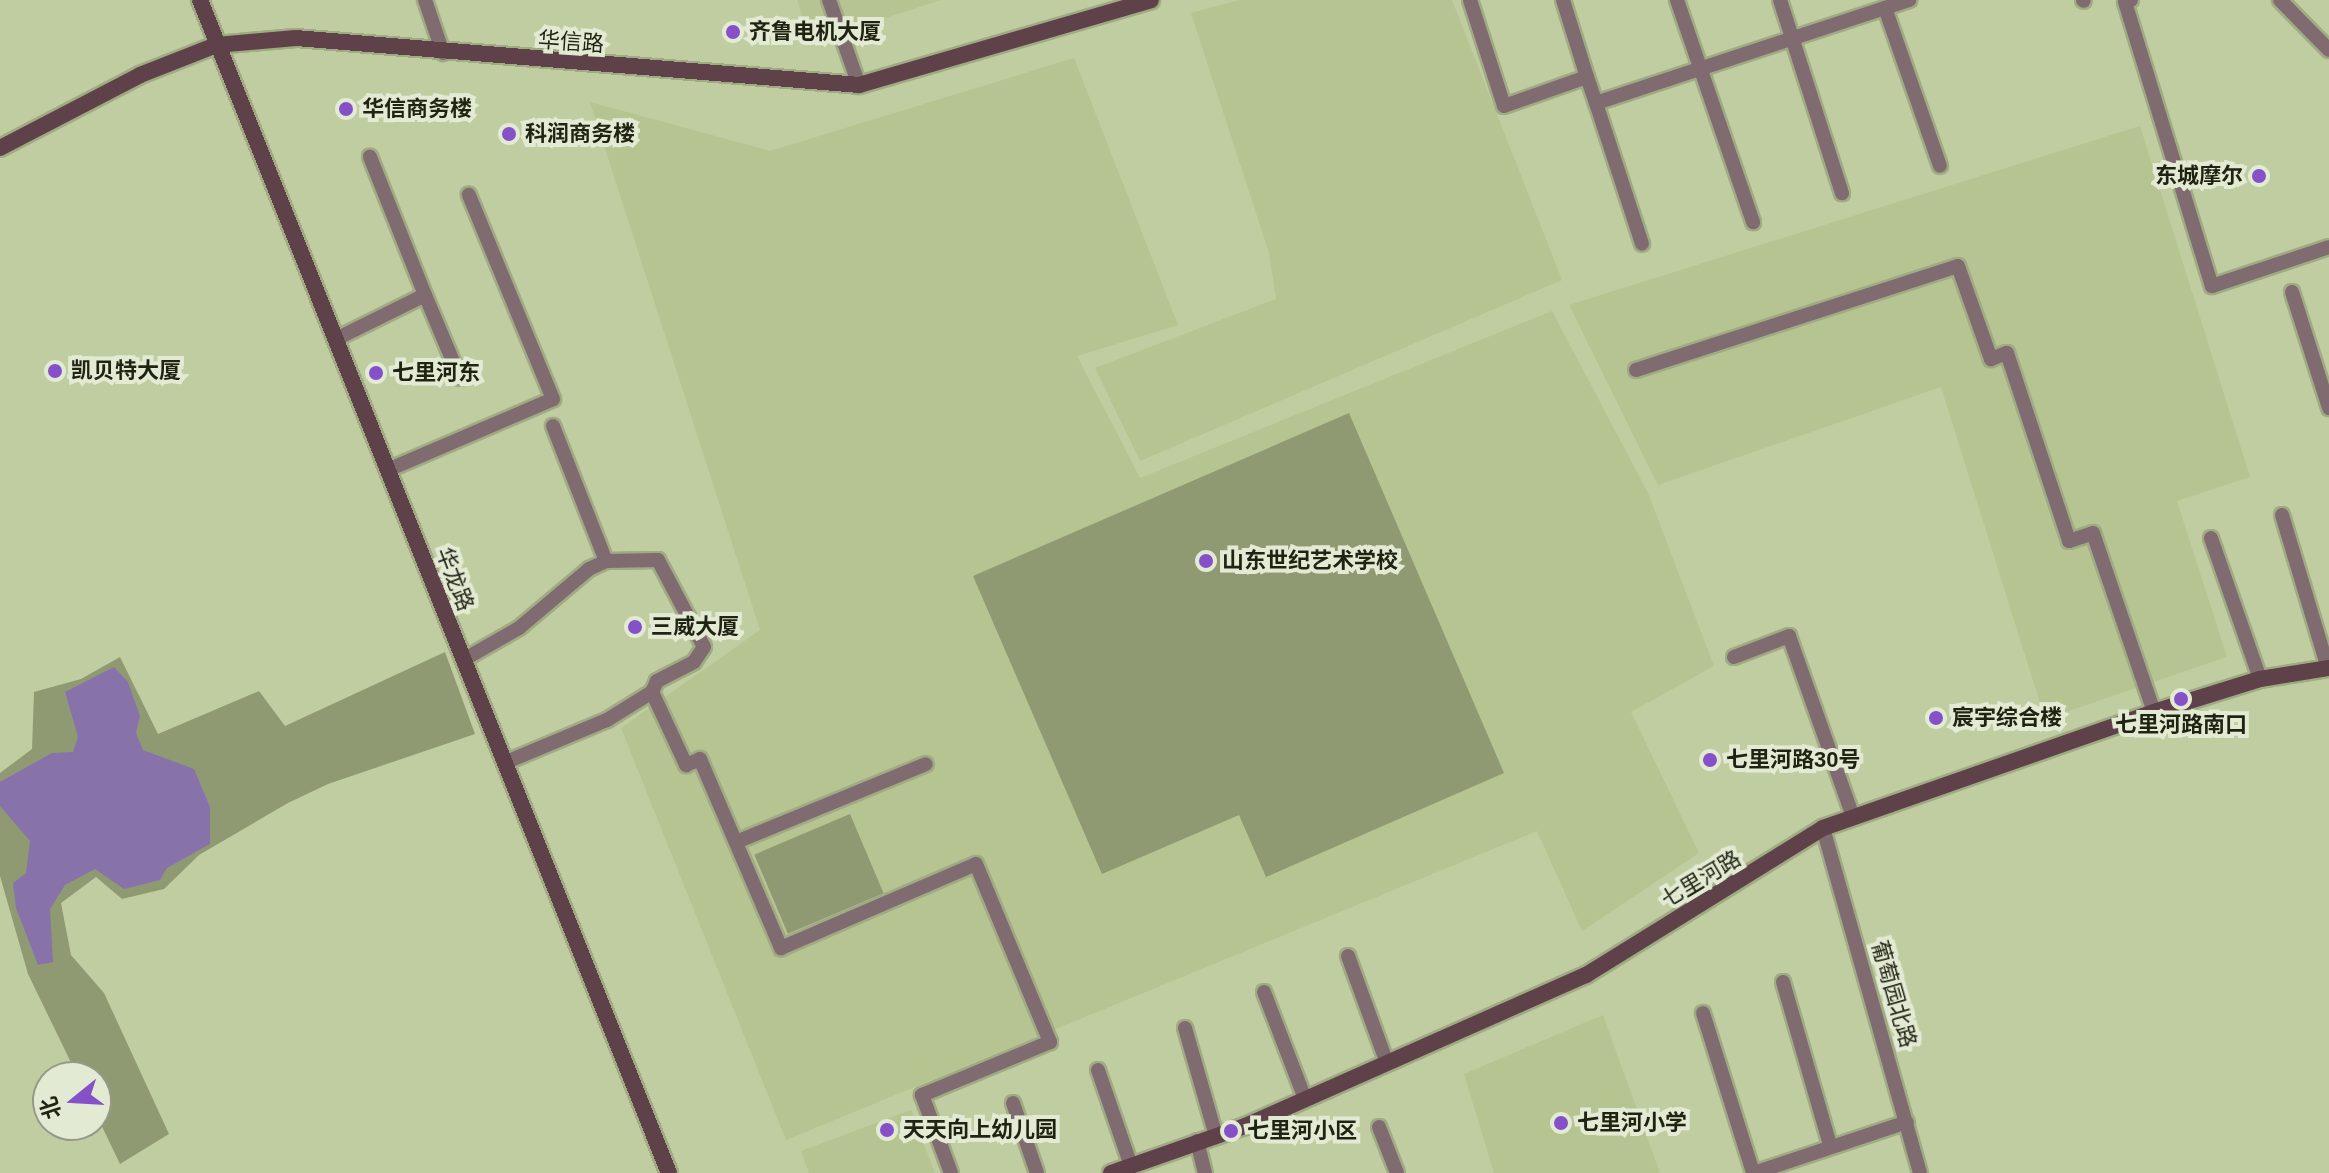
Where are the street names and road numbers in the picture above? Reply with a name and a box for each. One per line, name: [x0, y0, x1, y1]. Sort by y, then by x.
street label: 华信路: [537, 27, 605, 57]
street label: 华龙路: [431, 543, 479, 615]
street label: 七里河路: [1656, 845, 1746, 913]
street label: 葡萄园北路: [1866, 937, 1922, 1051]

